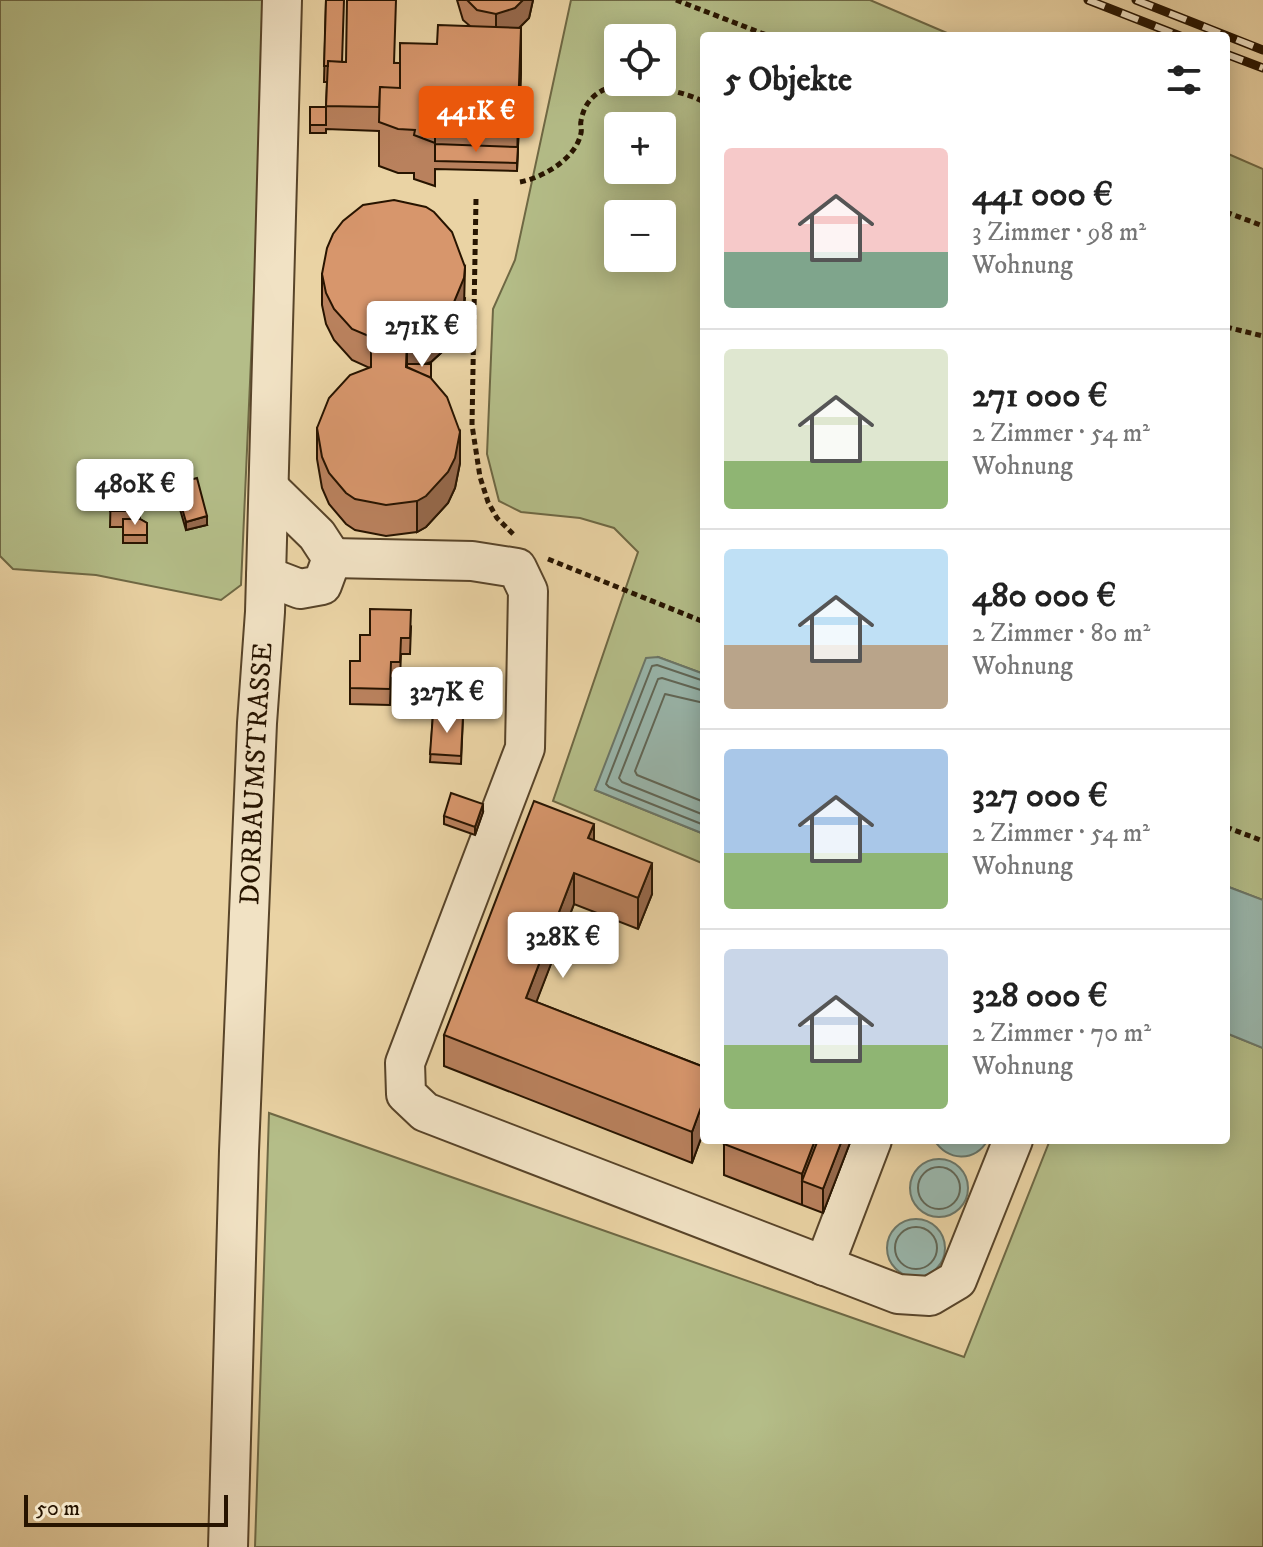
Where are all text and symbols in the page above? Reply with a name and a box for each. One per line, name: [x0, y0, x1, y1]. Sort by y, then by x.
map controls: [604, 24, 676, 272]
button: locate: [604, 24, 676, 96]
icon: filters: [1162, 58, 1206, 102]
text: 5 Objekte: [724, 59, 852, 101]
pin: 441K €: [411, 86, 541, 154]
text: 441K €: [437, 95, 515, 128]
button: +: [604, 112, 676, 184]
text: 441 000 €: [972, 174, 1113, 216]
icon: home: [788, 180, 884, 276]
button: −: [604, 200, 676, 272]
text: 3 Zimmer · 98 m²: [972, 216, 1146, 249]
text: Wohnung: [972, 249, 1073, 282]
pin: 271K €: [357, 301, 487, 369]
text: 271K €: [385, 310, 459, 343]
text: 271 000 €: [972, 375, 1108, 417]
icon: home: [788, 381, 884, 477]
text: 2 Zimmer · 54 m²: [972, 417, 1150, 450]
text: Wohnung: [972, 450, 1073, 483]
pin: 480K €: [70, 459, 200, 527]
text: 480K €: [94, 468, 176, 501]
text: 480 000 €: [972, 575, 1116, 617]
icon: home: [788, 581, 884, 677]
text: 2 Zimmer · 80 m²: [972, 617, 1150, 650]
street label: DORBAUMSTRASSE: [232, 641, 280, 906]
text: Wohnung: [972, 650, 1073, 683]
pin: 327K €: [382, 667, 512, 735]
text: 327K €: [410, 676, 484, 709]
text: 327 000 €: [972, 775, 1108, 817]
icon: home: [788, 781, 884, 877]
text: 2 Zimmer · 54 m²: [972, 817, 1150, 850]
text: Wohnung: [972, 850, 1073, 883]
pin: 328K €: [498, 912, 628, 980]
text: 328K €: [526, 921, 600, 954]
text: 328 000 €: [972, 975, 1108, 1017]
icon: home: [788, 981, 884, 1077]
text: 2 Zimmer · 70 m²: [972, 1017, 1151, 1050]
text: Wohnung: [972, 1050, 1073, 1083]
scale bar: [24, 1491, 228, 1527]
text: 50 m: [36, 1495, 80, 1522]

